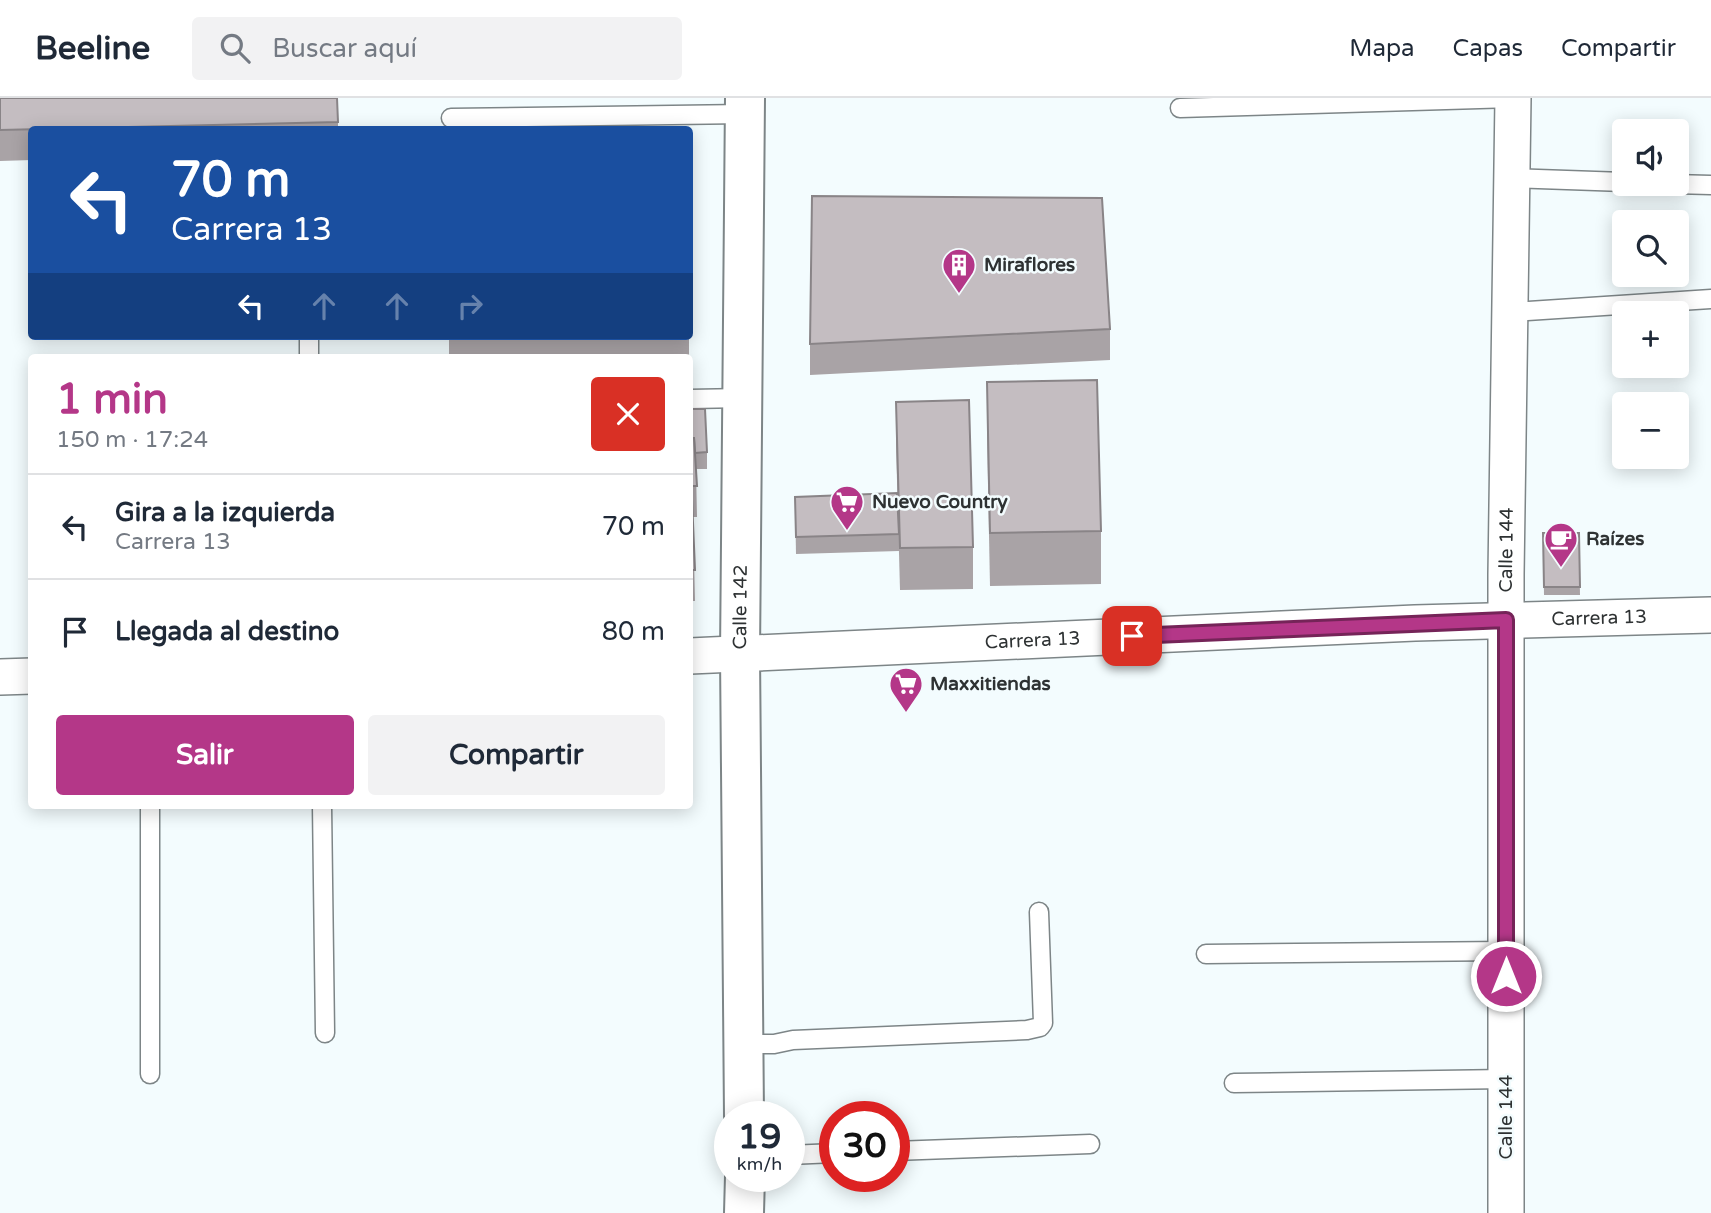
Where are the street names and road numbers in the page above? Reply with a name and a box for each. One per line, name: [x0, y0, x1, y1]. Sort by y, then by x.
street label: Calle 144: [1495, 507, 1518, 592]
street label: Calle 142: [729, 564, 752, 650]
street label: Carrera 13: [1551, 606, 1647, 630]
street label: Carrera 13: [984, 627, 1081, 654]
street label: Calle 144: [1495, 1075, 1517, 1159]

